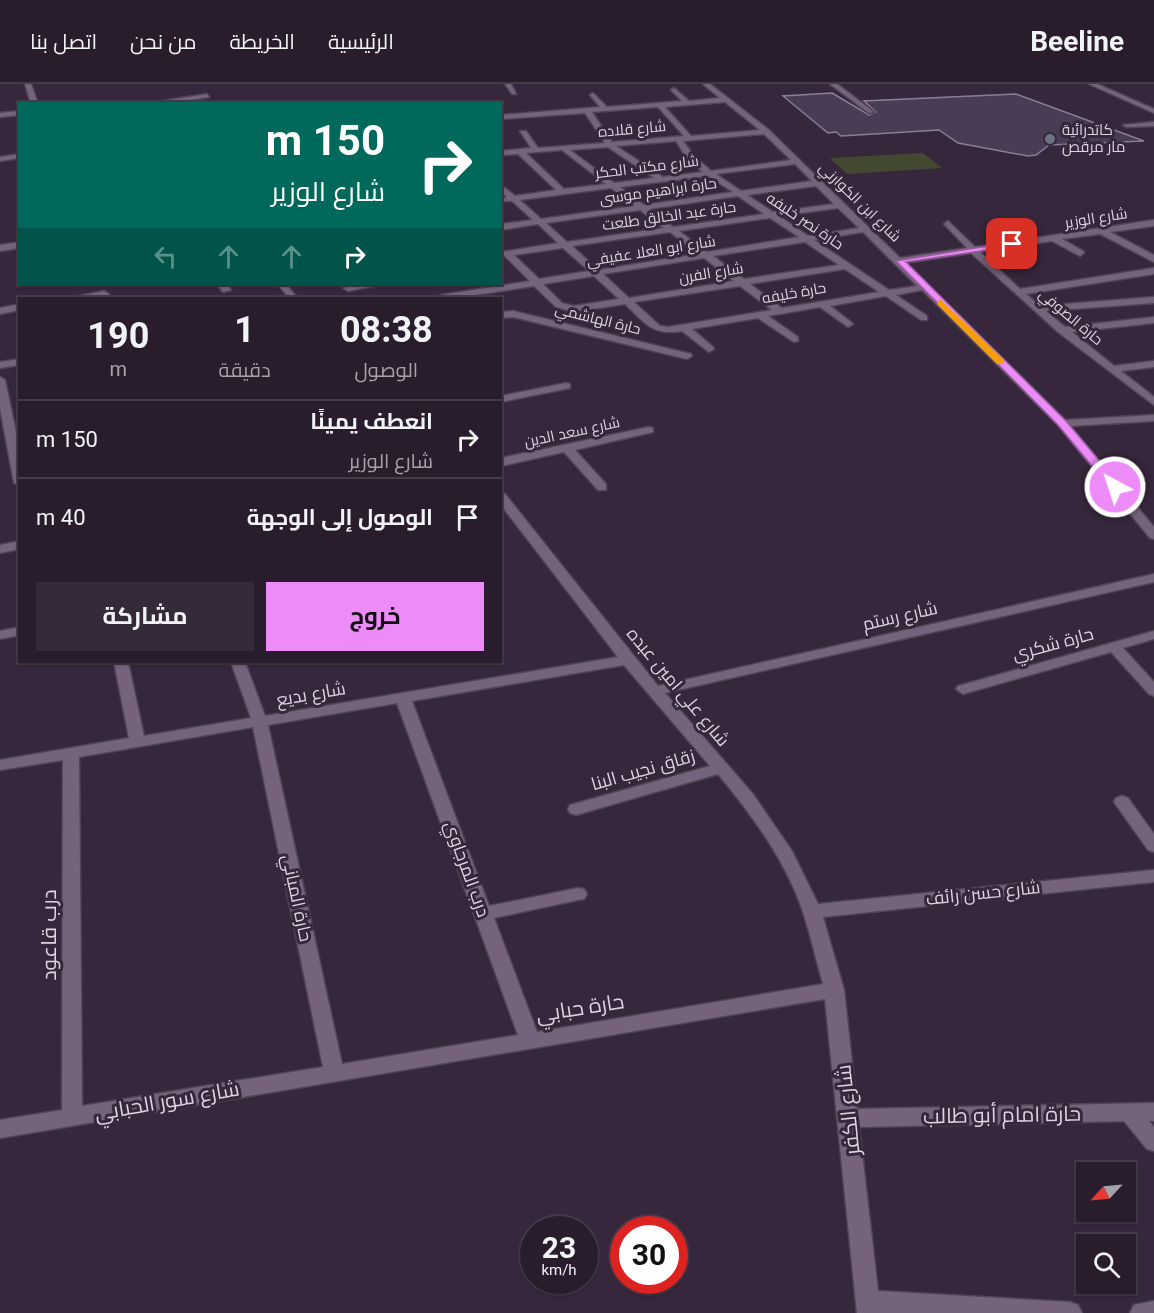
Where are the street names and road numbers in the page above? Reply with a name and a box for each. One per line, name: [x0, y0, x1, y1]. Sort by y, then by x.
street label: شارع قلاده: [597, 117, 667, 143]
street label: شارع مكتب الحكر: [593, 152, 700, 184]
street label: شارع ابن الكوارني: [813, 158, 905, 248]
street label: حارة ابراهيم موسى: [598, 174, 718, 209]
street label: حارة نصر خليفه: [763, 189, 847, 253]
street label: حارة عبد الخالق طلعت: [601, 198, 737, 235]
street label: شارع الوزير: [1062, 204, 1129, 234]
street label: شارع ابو العلا عفيفي: [585, 232, 717, 273]
street label: شارع الفرن: [677, 259, 745, 289]
street label: حارة خليفه: [761, 279, 827, 307]
street label: حارة الصوفي: [1033, 285, 1107, 351]
street label: حارة الهاشمي: [553, 300, 643, 341]
street label: شارع سعد الدين: [523, 413, 622, 453]
street label: شارع رستم: [860, 597, 940, 636]
street label: شارع علي امين عبده: [620, 623, 734, 753]
street label: حارة شكري: [1010, 623, 1097, 668]
street label: شارع بديع: [275, 677, 348, 712]
street label: زقاق نجيب البنا: [589, 745, 698, 796]
street label: درب المرجاوي: [437, 818, 495, 921]
street label: حارة المباني: [274, 853, 317, 944]
street label: شارع حسن رائف: [925, 876, 1041, 911]
street label: درب قاعود: [37, 889, 61, 981]
street label: حارة حبابي: [534, 989, 626, 1031]
street label: شارع الكفر: [831, 1063, 867, 1157]
street label: شارع سور الحبابي: [93, 1076, 242, 1129]
street label: حارة امام أبو طالب: [923, 1101, 1081, 1130]

